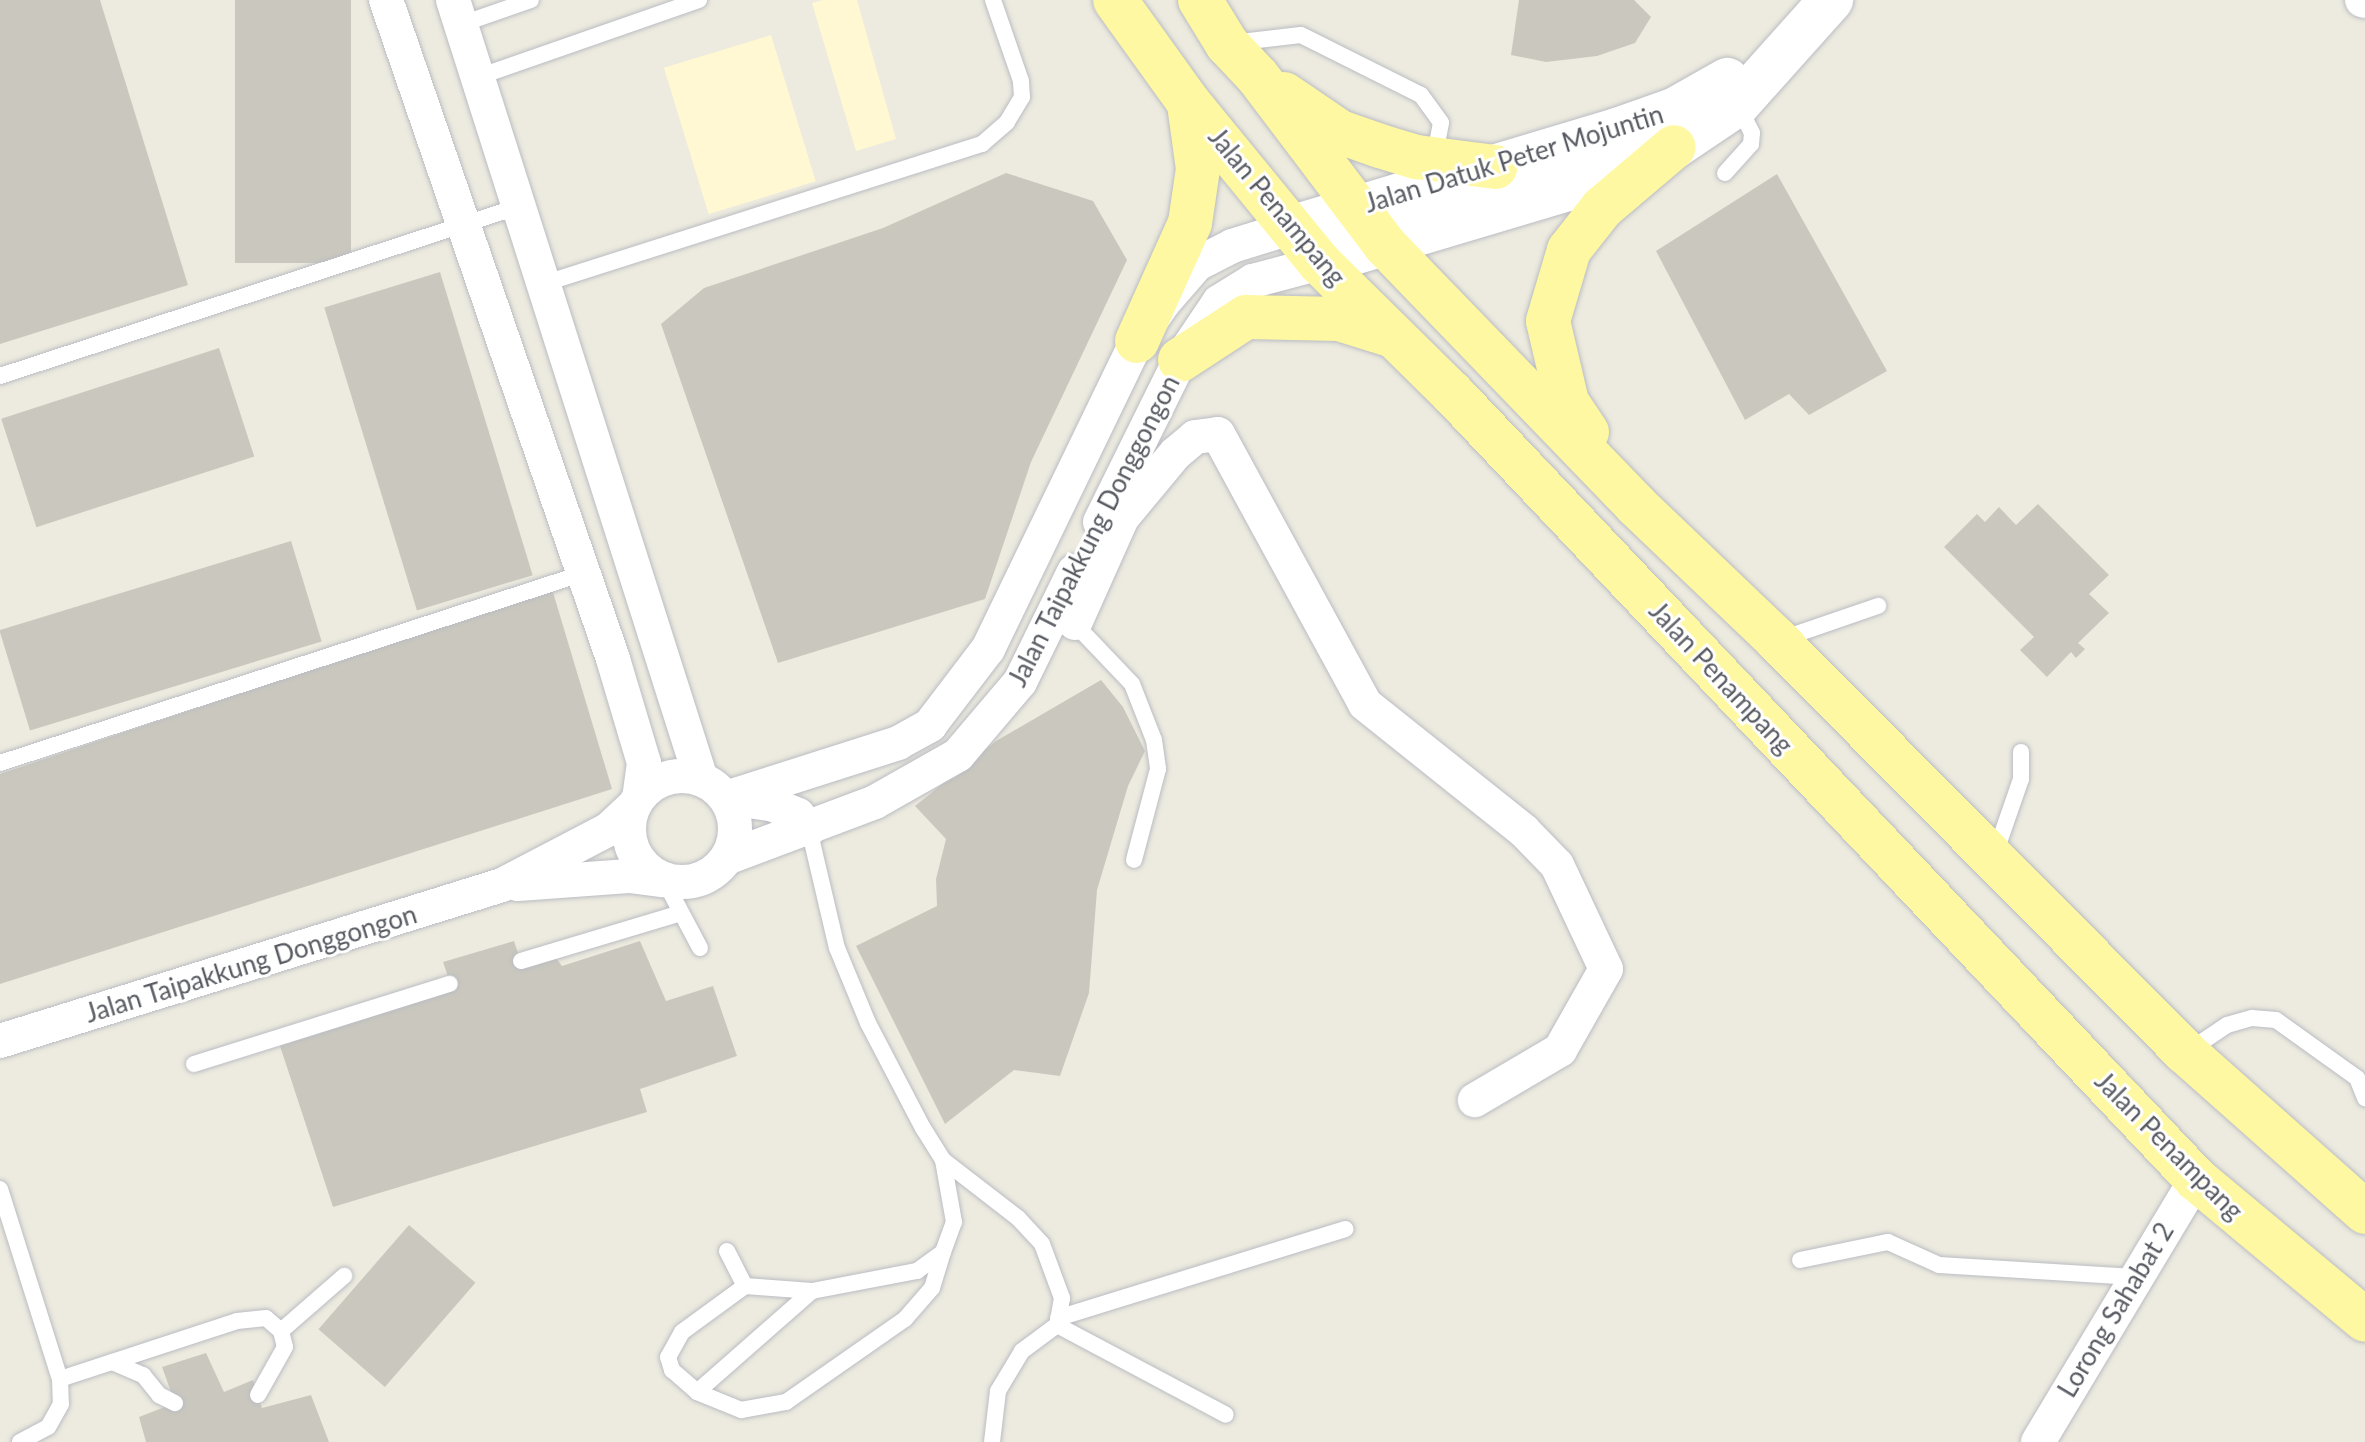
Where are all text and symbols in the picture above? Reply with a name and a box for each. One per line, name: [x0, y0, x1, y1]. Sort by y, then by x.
street label: Jalan Datuk Peter Mojuntin: [1361, 99, 1667, 219]
street label: Jalan Penampang: [1202, 122, 1352, 292]
street label: Jalan Taipakkung Donggongon: [1002, 370, 1186, 692]
street label: Jalan Penampang: [1643, 595, 1799, 761]
street label: Jalan Taipakkung Donggongon: [81, 899, 421, 1029]
street label: Jalan Penampang: [2088, 1065, 2250, 1227]
street label: Lorong Sahabat 2: [2052, 1217, 2180, 1403]

